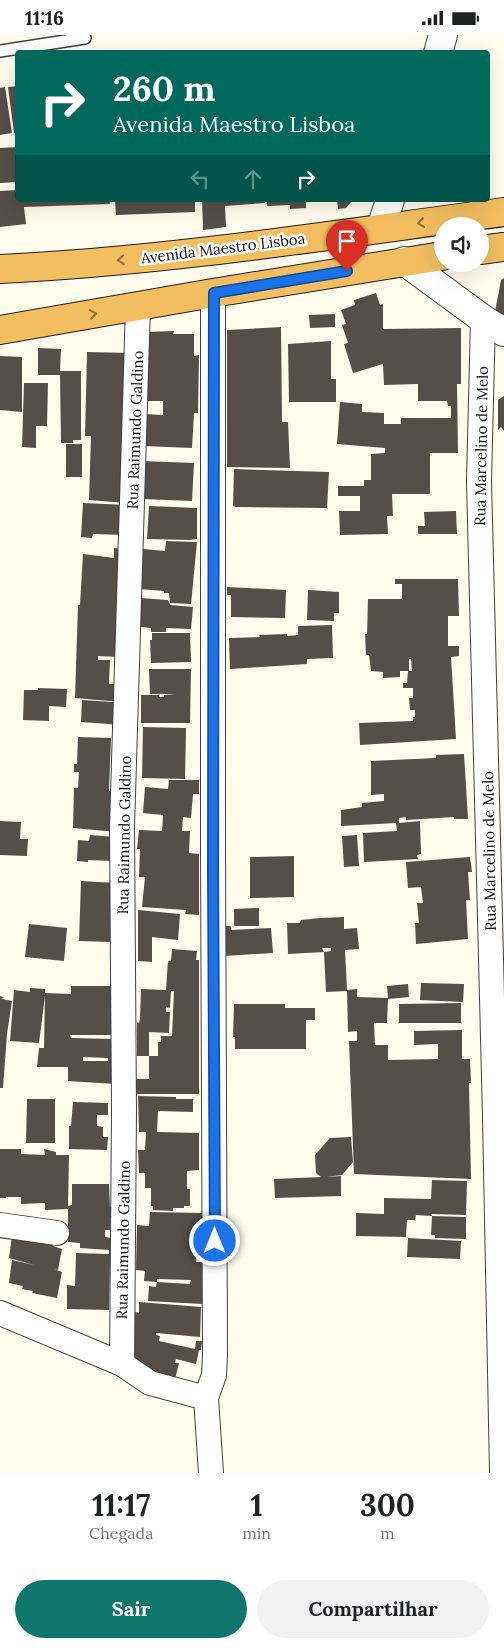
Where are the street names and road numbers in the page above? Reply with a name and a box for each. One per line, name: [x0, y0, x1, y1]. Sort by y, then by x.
street label: Avenida Maestro Lisboa: [139, 228, 306, 268]
street label: Rua Raimundo Galdino: [123, 350, 147, 510]
street label: Rua Marcelino de Melo: [470, 366, 492, 526]
street label: Rua Raimundo Galdino: [113, 755, 135, 915]
street label: Rua Marcelino de Melo: [478, 771, 500, 931]
street label: Rua Raimundo Galdino: [112, 1160, 134, 1320]

